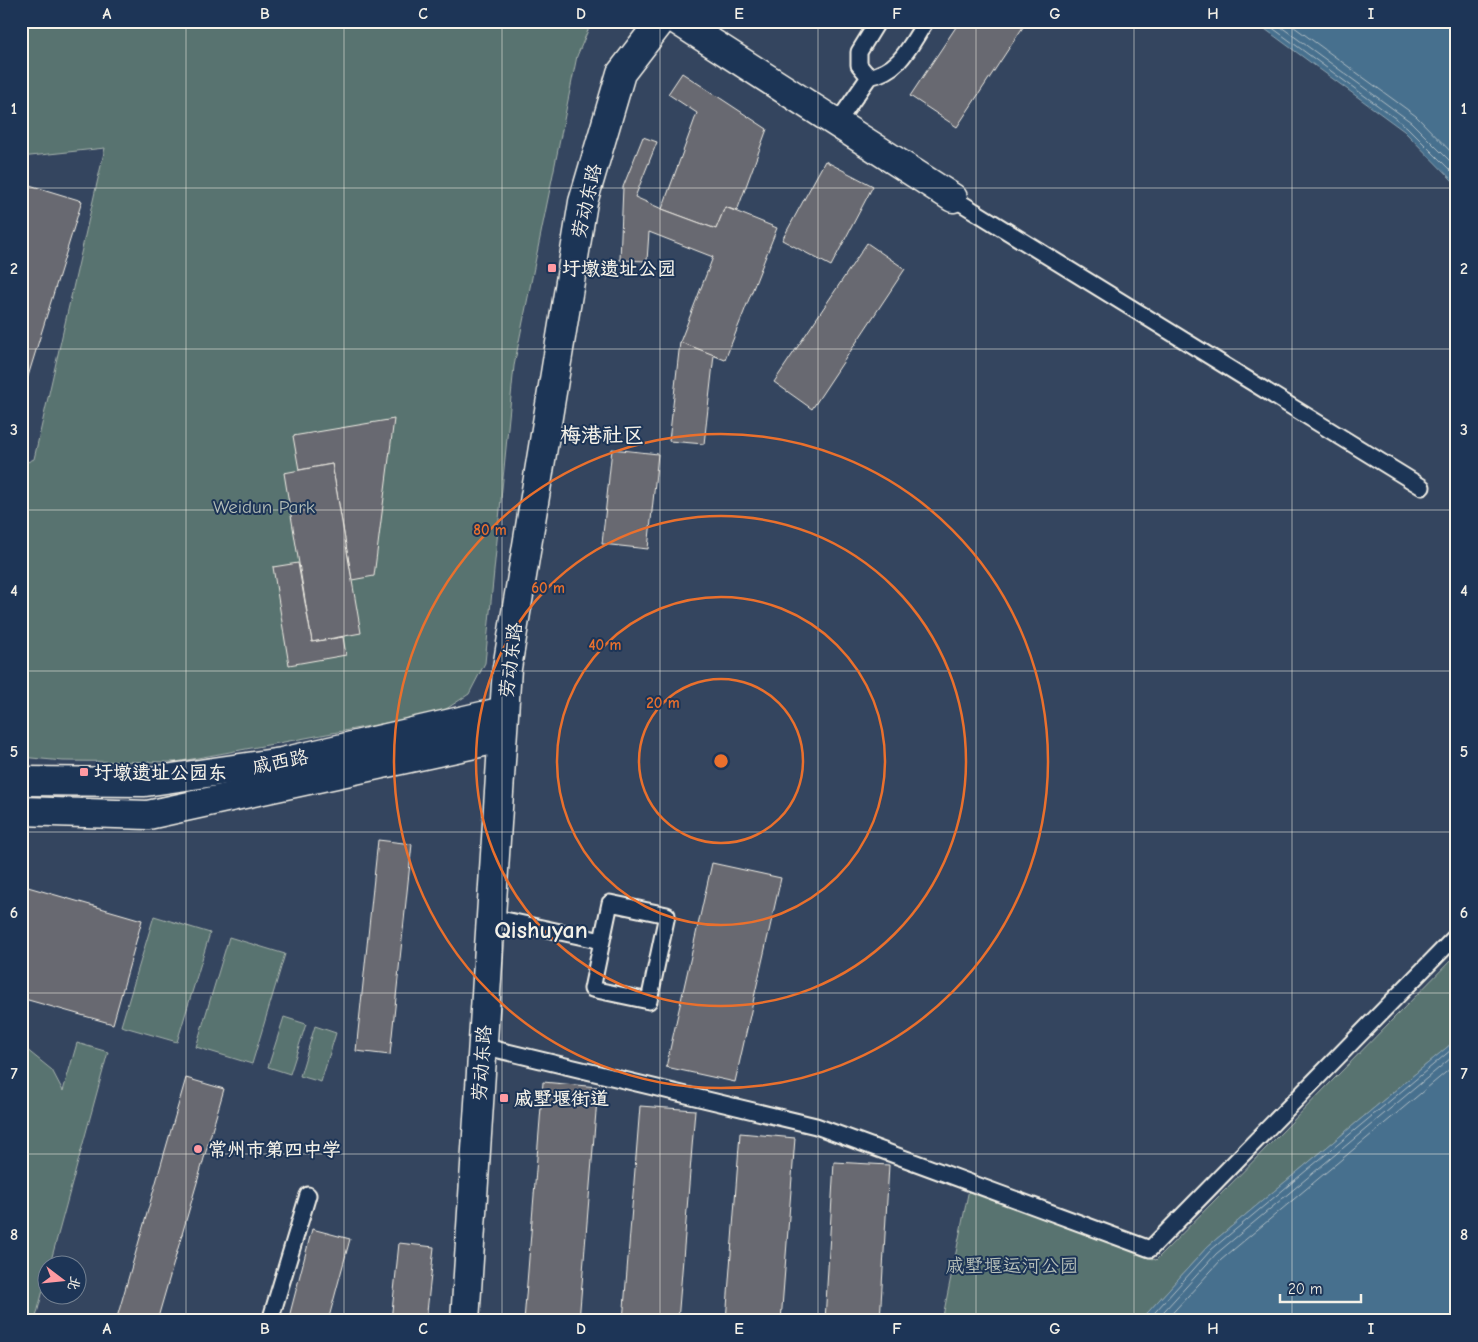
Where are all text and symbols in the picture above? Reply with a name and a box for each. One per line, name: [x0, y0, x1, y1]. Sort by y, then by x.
text: A: [103, 5, 112, 23]
text: B: [260, 5, 270, 23]
text: C: [418, 5, 428, 23]
text: D: [576, 5, 586, 23]
text: E: [734, 5, 744, 23]
text: F: [892, 5, 902, 23]
text: G: [1049, 5, 1061, 23]
text: H: [1207, 5, 1219, 23]
text: I: [1368, 5, 1374, 23]
text: 1: [11, 100, 17, 118]
text: 1: [1461, 100, 1467, 118]
street label: 劳动东路: [568, 162, 606, 241]
place label: 圩墩遗址公园: [562, 258, 676, 280]
text: 2: [10, 260, 18, 278]
text: 2: [1460, 260, 1468, 278]
marker: 圩墩遗址公园: [546, 262, 558, 274]
text: 3: [10, 421, 18, 439]
text: 3: [1460, 421, 1468, 439]
district label: 梅港社区: [560, 423, 644, 447]
park label: Weidun Park: [213, 496, 316, 518]
text: 80 m: [473, 521, 507, 539]
text: 60 m: [531, 579, 565, 597]
text: 4: [10, 582, 18, 600]
text: 4: [1460, 582, 1468, 600]
street label: 劳动东路: [495, 621, 527, 699]
text: 40 m: [589, 636, 622, 654]
text: 20 m: [646, 694, 680, 712]
text: 5: [10, 743, 18, 761]
text: 5: [1460, 743, 1468, 761]
street label: 戚西路: [250, 746, 310, 778]
centre of rings: [712, 752, 730, 770]
place label: 圩墩遗址公园东: [94, 762, 227, 784]
marker: 圩墩遗址公园东: [78, 766, 90, 778]
text: 6: [10, 904, 18, 922]
text: 6: [1460, 904, 1468, 922]
district label: Qishuyan: [494, 916, 588, 944]
street label: 劳动东路: [468, 1024, 496, 1102]
text: 7: [10, 1065, 18, 1083]
text: 7: [1460, 1065, 1468, 1083]
place label: 戚墅堰街道: [514, 1088, 609, 1110]
marker: 戚墅堰街道: [498, 1092, 510, 1104]
place label: 常州市第四中学: [208, 1139, 341, 1161]
marker: 常州市第四中学: [192, 1143, 204, 1155]
text: 8: [10, 1226, 18, 1244]
text: 8: [1460, 1226, 1468, 1244]
north arrow: [38, 1254, 88, 1304]
park label: 戚墅堰运河公园: [945, 1255, 1079, 1277]
scale bar: [1280, 1272, 1362, 1304]
text: 北: [64, 1274, 84, 1293]
text: 20 m: [1288, 1280, 1322, 1298]
text: A: [103, 1320, 112, 1338]
text: B: [260, 1320, 270, 1338]
text: C: [418, 1320, 428, 1338]
text: D: [576, 1320, 586, 1338]
text: E: [734, 1320, 744, 1338]
text: F: [892, 1320, 902, 1338]
text: G: [1049, 1320, 1061, 1338]
text: H: [1207, 1320, 1219, 1338]
text: I: [1368, 1320, 1374, 1338]

